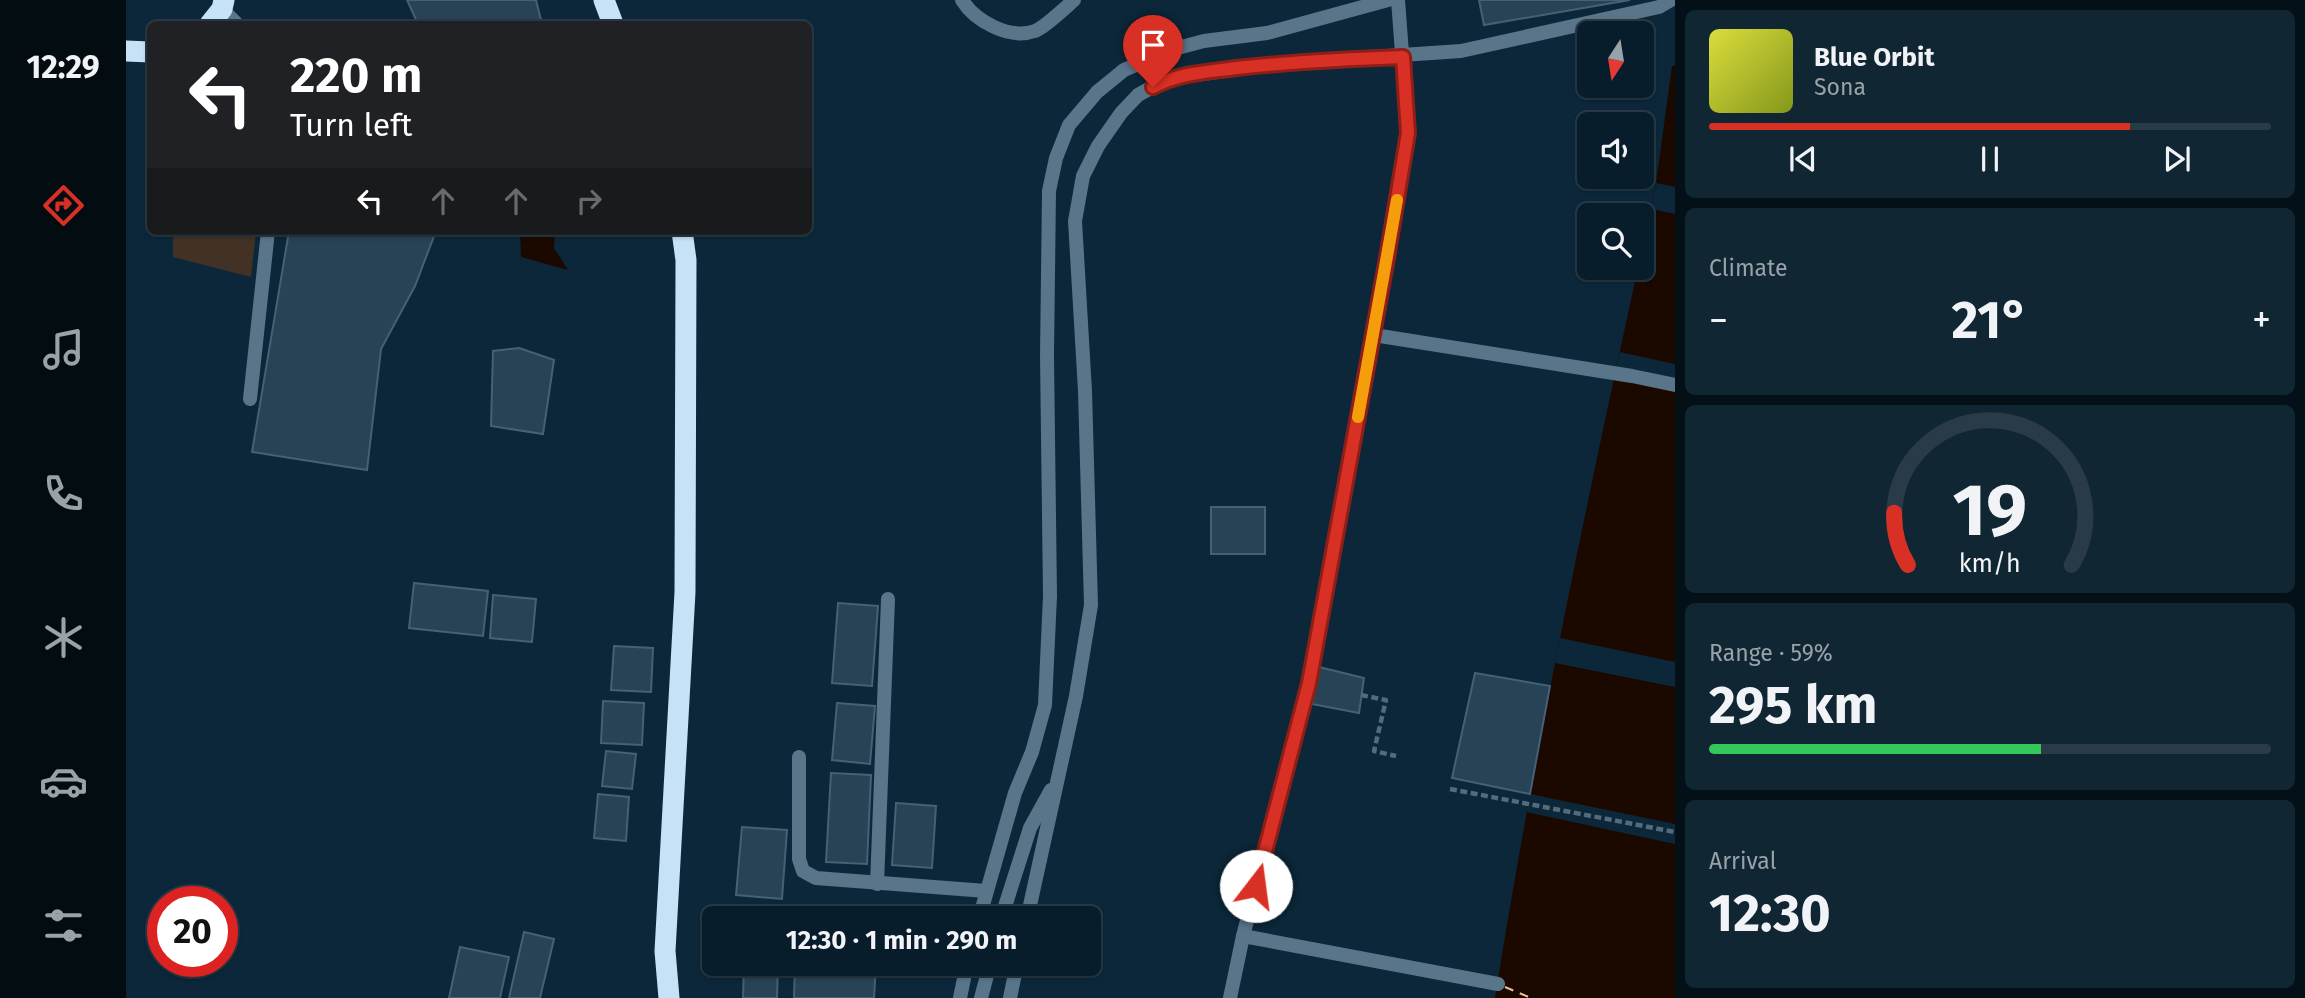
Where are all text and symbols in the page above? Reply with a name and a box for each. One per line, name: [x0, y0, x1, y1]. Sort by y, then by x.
pin: [1123, 15, 1183, 87]
north arrow: [1577, 21, 1654, 98]
map controls: [1577, 21, 1654, 280]
icon: arrive: [1134, 26, 1172, 64]
text: Blue Orbit: [1814, 42, 1934, 73]
text: 220 m: [290, 46, 422, 105]
text: 12:29: [26, 48, 100, 86]
icon: left: [175, 49, 266, 140]
text: Sona: [1814, 73, 1866, 101]
text: Turn left: [290, 106, 412, 144]
button: sound: [1577, 112, 1654, 189]
icon: previous: [1784, 140, 1822, 178]
icon: pause: [1971, 140, 2009, 178]
icon: next: [2158, 140, 2196, 178]
icon: directions: [39, 181, 88, 230]
icon: left: [351, 182, 389, 220]
icon: ahead: [424, 182, 462, 220]
icon: ahead: [497, 182, 535, 220]
icon: right: [570, 182, 608, 220]
button: search: [1577, 203, 1654, 280]
text: Climate: [1709, 254, 1788, 282]
text: 21°: [1952, 289, 2029, 352]
text: −: [1709, 297, 1728, 343]
text: +: [2252, 297, 2271, 343]
icon: music: [39, 325, 88, 374]
text: 19: [1953, 467, 2027, 554]
icon: phone: [39, 469, 88, 518]
text: km/h: [1959, 549, 2021, 579]
icon: climate: [39, 613, 88, 662]
text: Range · 59%: [1709, 639, 1833, 667]
text: 295 km: [1709, 674, 1877, 737]
icon: car: [39, 757, 88, 806]
text: Arrival: [1709, 847, 1776, 875]
position arrow: [1219, 849, 1293, 923]
text: 12:30: [1709, 882, 1831, 945]
speed limit sign: 20: [147, 886, 238, 977]
icon: filters: [39, 901, 88, 950]
text: 12:30 · 1 min · 290 m: [786, 925, 1017, 956]

